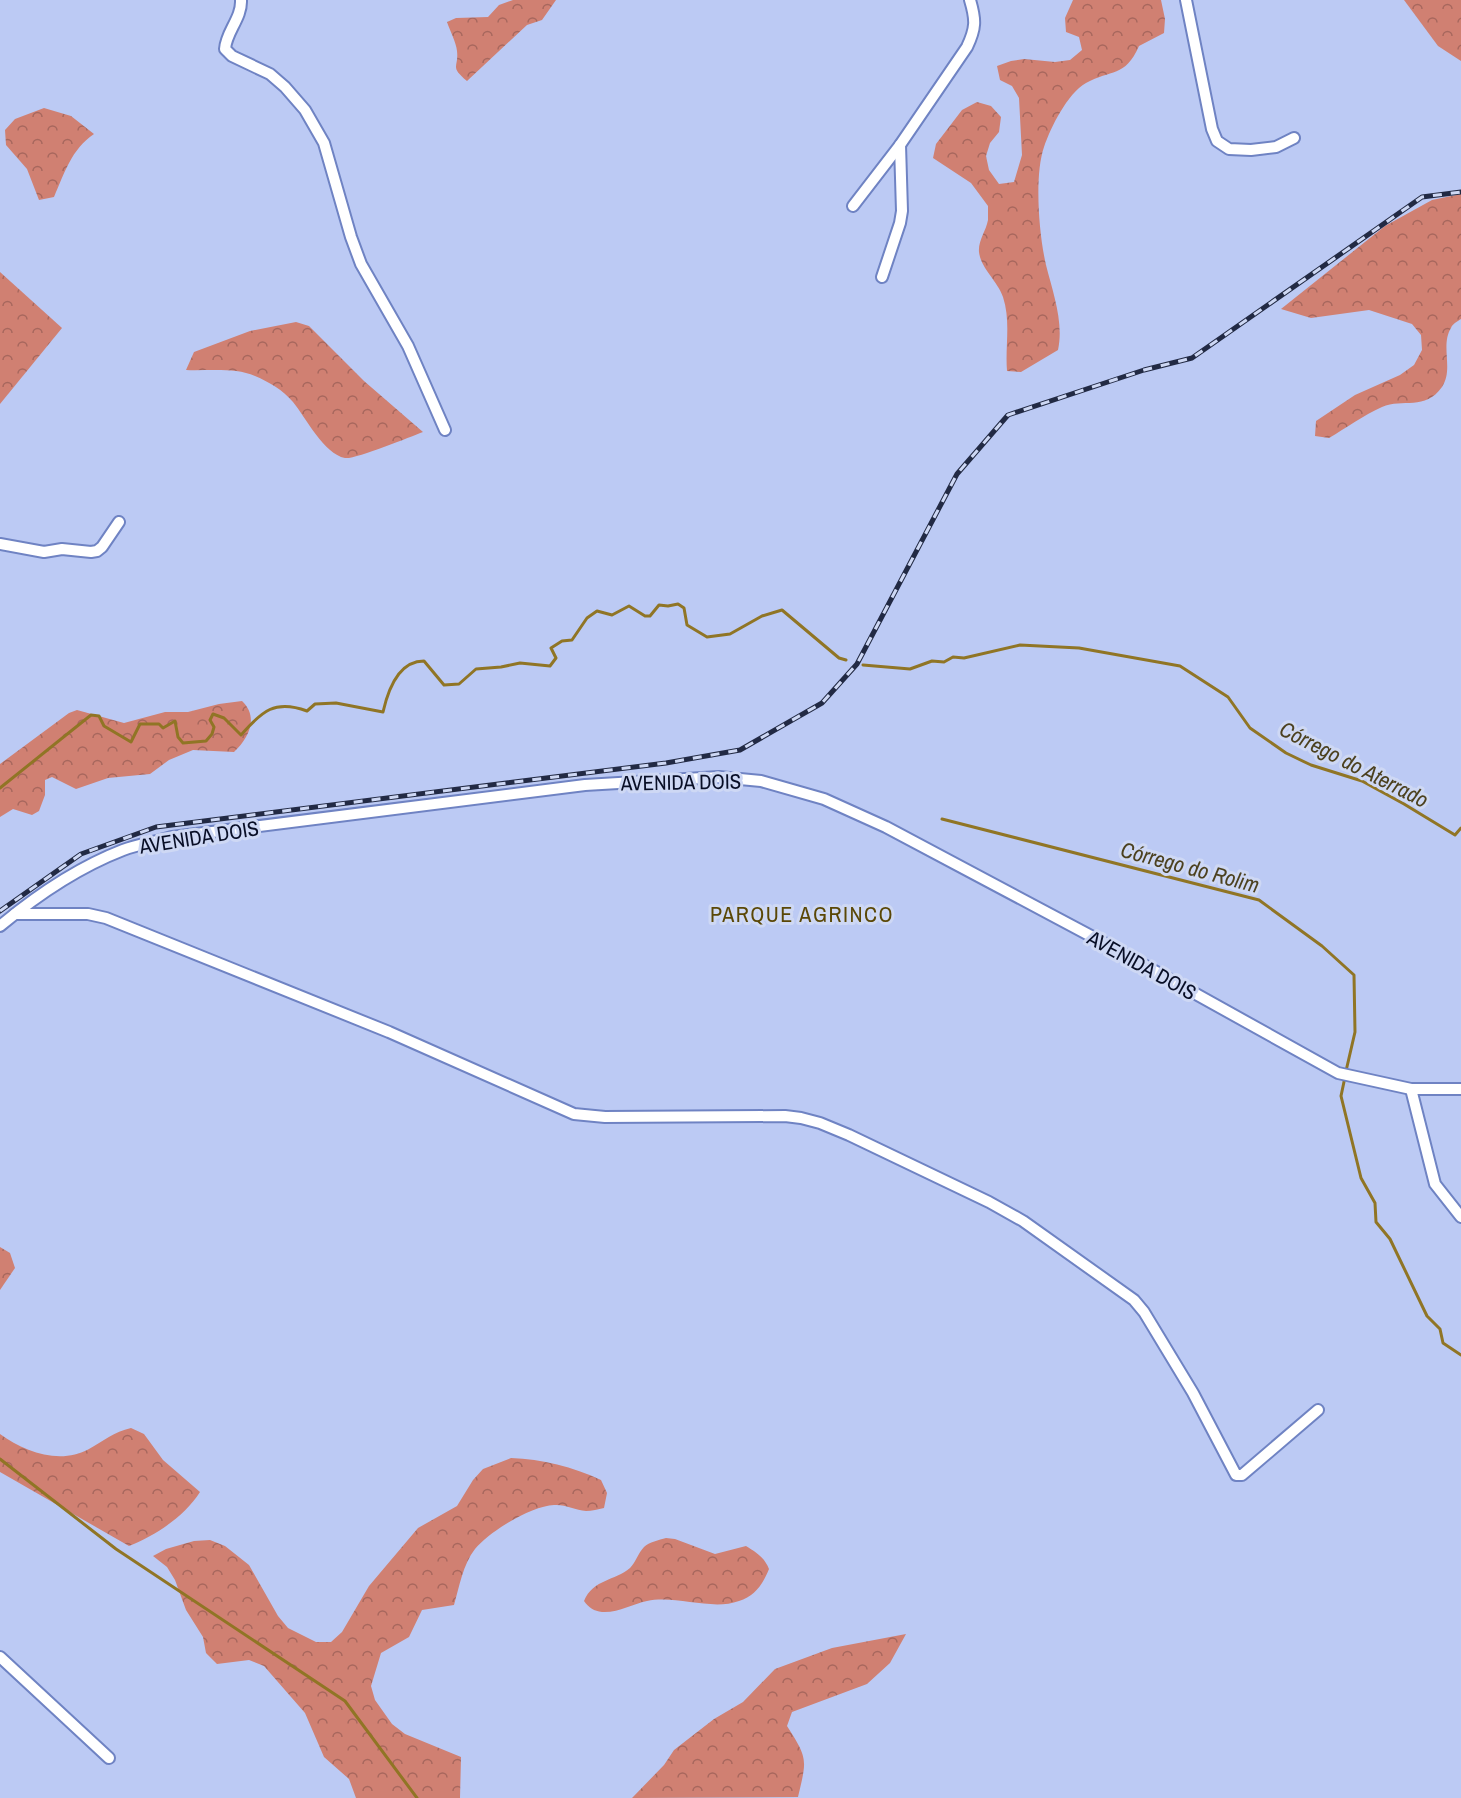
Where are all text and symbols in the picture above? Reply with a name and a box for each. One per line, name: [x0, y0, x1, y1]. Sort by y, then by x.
water label: Córrego do Aterrado: [1274, 714, 1434, 814]
street label: AVENIDA DOIS: [620, 766, 741, 798]
street label: AVENIDA DOIS: [136, 813, 261, 861]
water label: Córrego do Rolim: [1117, 834, 1263, 900]
district label: PARQUE AGRINCO: [710, 899, 894, 929]
street label: AVENIDA DOIS: [1081, 923, 1202, 1007]

